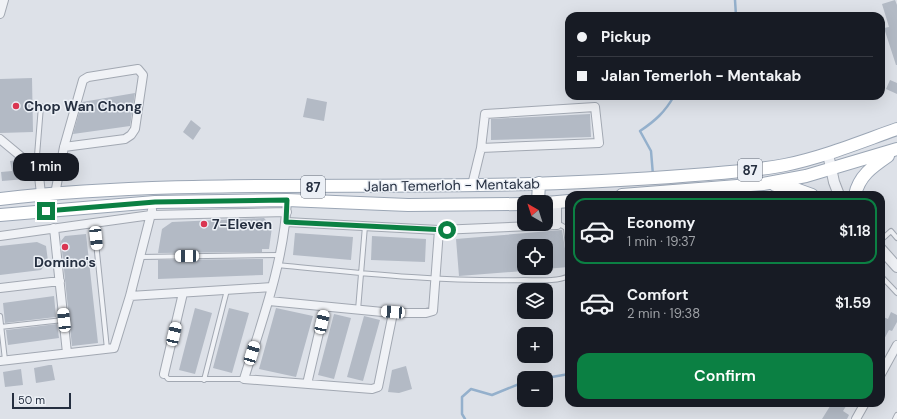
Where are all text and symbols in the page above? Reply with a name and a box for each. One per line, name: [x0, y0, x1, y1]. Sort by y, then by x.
text: Pickup: [601, 27, 651, 47]
text: Jalan Temerloh - Mentakab: [601, 66, 801, 86]
place label: Chop Wan Chong: [24, 97, 142, 115]
marker: Chop Wan Chong: [11, 101, 21, 111]
callout: 1 min: [13, 153, 79, 181]
text: 1 min: [30, 158, 62, 175]
road number: 87: [738, 159, 762, 181]
street label: Jalan Temerloh - Mentakab: [364, 174, 540, 196]
road number: 87: [301, 176, 325, 198]
north arrow: [517, 195, 553, 231]
map controls: [517, 195, 553, 407]
route end: [37, 202, 55, 220]
icon: car: [579, 213, 615, 249]
text: Economy: [627, 213, 695, 233]
place label: 7-Eleven: [212, 215, 272, 233]
marker: 7-Eleven: [199, 219, 209, 229]
route start: [438, 221, 456, 239]
text: $1.18: [839, 221, 871, 241]
car: [89, 225, 103, 251]
text: 1 min · 19:37: [627, 233, 695, 250]
button: locate: [517, 239, 553, 275]
marker: Domino's: [60, 242, 70, 252]
car: [175, 250, 199, 262]
place label: Domino's: [34, 253, 96, 271]
button: layers: [517, 283, 553, 319]
icon: car: [579, 285, 615, 321]
text: Comfort: [627, 285, 688, 305]
text: $1.59: [835, 293, 871, 313]
car: [381, 305, 405, 319]
text: 2 min · 19:38: [627, 305, 700, 322]
car: [57, 307, 71, 333]
car: [313, 309, 331, 335]
car: [165, 321, 183, 347]
button: +: [517, 327, 553, 363]
car: [243, 340, 261, 366]
button: Confirm: [577, 353, 873, 399]
button: −: [517, 371, 553, 407]
scale bar: [12, 391, 71, 410]
text: 50 m: [18, 393, 45, 407]

